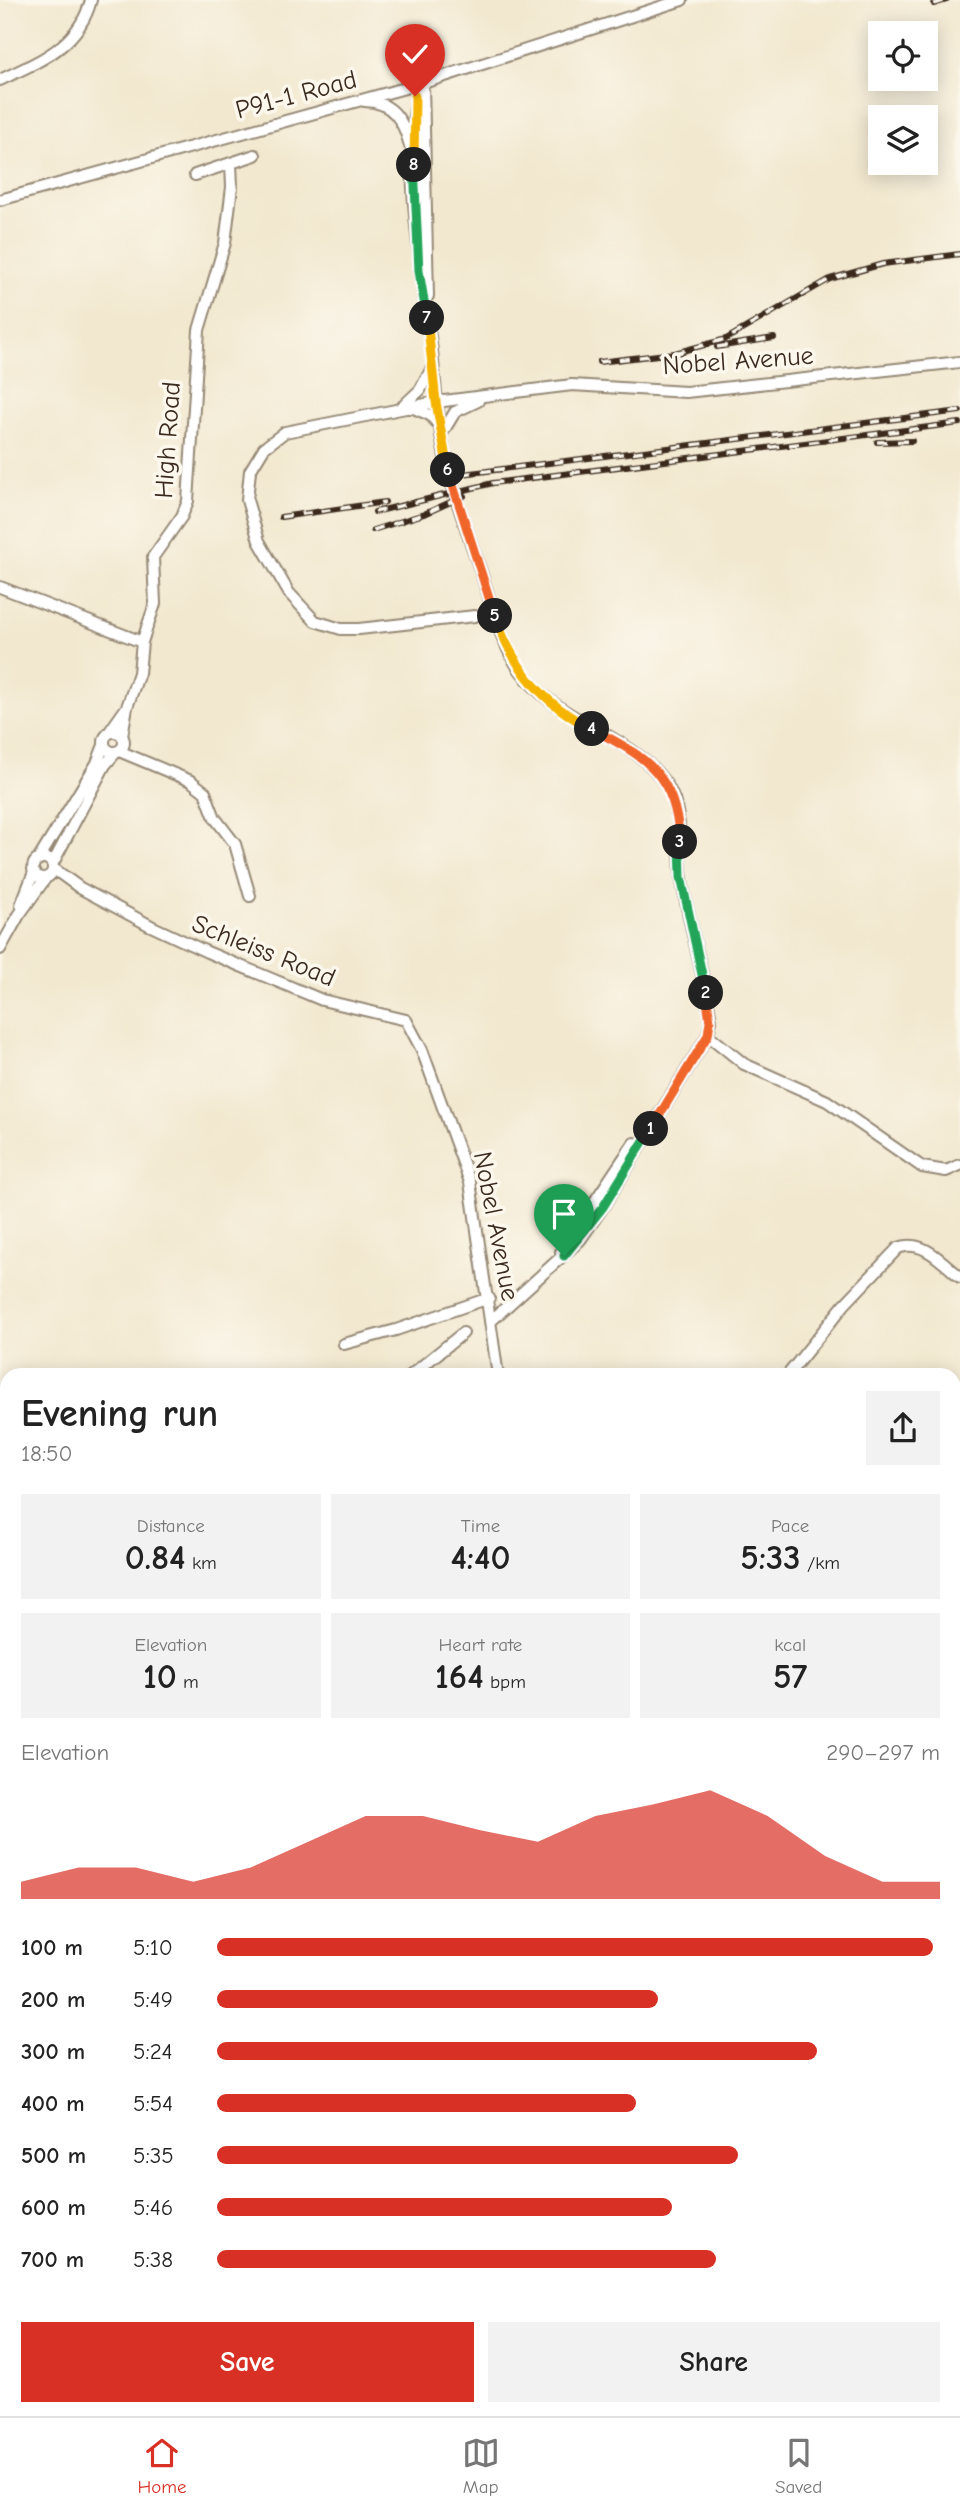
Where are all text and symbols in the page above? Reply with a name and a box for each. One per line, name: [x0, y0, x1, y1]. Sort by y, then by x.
map controls: [868, 21, 938, 175]
button: locate: [868, 21, 938, 91]
pin: [385, 24, 445, 96]
icon: check: [396, 35, 434, 73]
street label: P91-1 Road: [232, 64, 360, 126]
button: layers: [868, 105, 938, 175]
pin: 8: [396, 148, 432, 182]
text: 8: [409, 153, 418, 175]
pin: 7: [410, 300, 444, 336]
text: 7: [422, 306, 431, 328]
street label: Nobel Avenue: [662, 341, 815, 381]
street label: High Road: [149, 381, 187, 500]
pin: 6: [430, 452, 466, 488]
text: 6: [443, 458, 452, 480]
pin: 5: [477, 598, 512, 634]
text: 5: [489, 604, 500, 626]
pin: 4: [574, 712, 610, 746]
text: 4: [587, 717, 596, 739]
pin: 3: [662, 824, 698, 860]
text: 3: [675, 830, 684, 852]
street label: Schleiss Road: [188, 909, 340, 993]
pin: 2: [688, 976, 724, 1010]
text: 2: [701, 981, 710, 1003]
pin: 1: [634, 1112, 668, 1146]
text: 1: [647, 1117, 654, 1139]
street label: Nobel Avenue: [467, 1149, 525, 1303]
pin: [534, 1184, 594, 1256]
icon: arrive: [545, 1195, 583, 1233]
button: share: [866, 1391, 940, 1465]
text: Evening run: [21, 1392, 218, 1436]
text: 18:50: [21, 1440, 73, 1467]
text: Distance: [137, 1515, 205, 1537]
text: Time: [461, 1515, 500, 1537]
text: Pace: [771, 1515, 809, 1537]
text: 0.84: [125, 1537, 186, 1578]
text: 4:40: [450, 1537, 511, 1578]
text: 5:33: [740, 1537, 801, 1578]
text: km: [186, 1552, 217, 1574]
text: /km: [801, 1552, 840, 1574]
text: Elevation: [134, 1634, 207, 1656]
text: Heart rate: [439, 1634, 522, 1656]
text: kcal: [774, 1634, 806, 1656]
text: 10: [143, 1656, 177, 1697]
text: 164: [435, 1656, 484, 1697]
text: 57: [773, 1656, 807, 1697]
text: m: [177, 1671, 199, 1693]
text: bpm: [484, 1671, 526, 1693]
text: Elevation: [21, 1739, 109, 1766]
text: 290–297 m: [826, 1739, 940, 1766]
text: 100 m: [21, 1934, 83, 1961]
text: 5:10: [133, 1934, 173, 1961]
text: 200 m: [21, 1986, 85, 2013]
text: 5:49: [133, 1986, 173, 2013]
text: 300 m: [21, 2038, 85, 2065]
text: 5:24: [133, 2038, 173, 2065]
text: 400 m: [21, 2090, 85, 2117]
text: 5:54: [133, 2090, 173, 2117]
text: 500 m: [21, 2142, 86, 2169]
text: 5:35: [133, 2142, 174, 2169]
text: 600 m: [21, 2194, 86, 2221]
text: 5:46: [133, 2194, 173, 2221]
text: 700 m: [21, 2246, 84, 2273]
text: 5:38: [133, 2246, 173, 2273]
button: Save: [21, 2322, 474, 2402]
button: Share: [488, 2322, 940, 2402]
tab: Home: [138, 2434, 187, 2498]
tab: Map: [462, 2434, 500, 2498]
tab: Saved: [775, 2434, 822, 2498]

